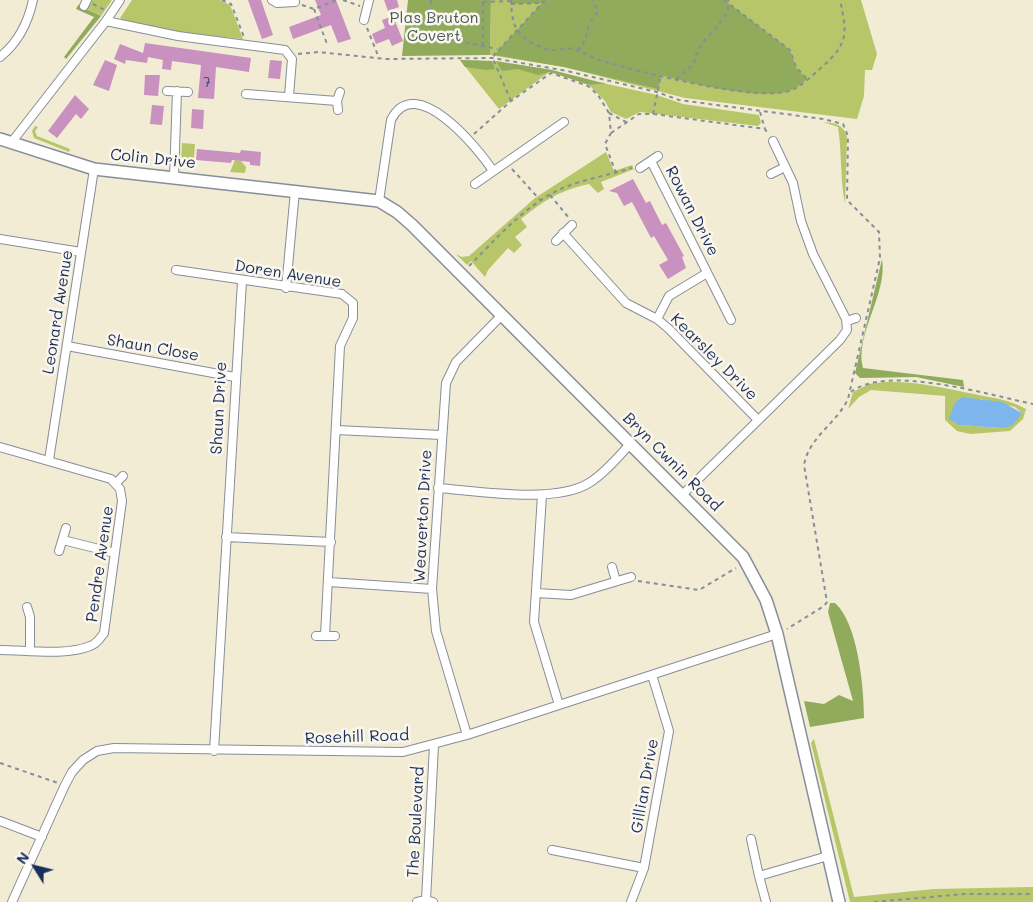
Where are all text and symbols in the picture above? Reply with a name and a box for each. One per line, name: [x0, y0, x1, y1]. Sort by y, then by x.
park label: Plas Bruton Covert: [390, 8, 478, 46]
house number: 7: [203, 75, 211, 91]
street label: Colin Drive: [109, 145, 197, 173]
street label: Rowan Drive: [661, 163, 723, 259]
street label: Leonard Avenue: [39, 249, 77, 375]
street label: Doren Avenue: [233, 256, 343, 292]
street label: Kearsley Drive: [667, 310, 761, 404]
street label: Shaun Close: [105, 330, 201, 366]
street label: Shaun Drive: [207, 361, 231, 455]
street label: Bryn Cwnin Road: [619, 409, 725, 515]
street label: Weaverton Drive: [410, 449, 436, 583]
street label: Pendre Avenue: [82, 505, 118, 623]
street label: Rosehill Road: [305, 726, 409, 748]
street label: Gillian Drive: [627, 737, 663, 835]
street label: The Boulevard: [403, 766, 429, 878]
north arrow: [10, 842, 60, 892]
text: N: [12, 848, 33, 868]

